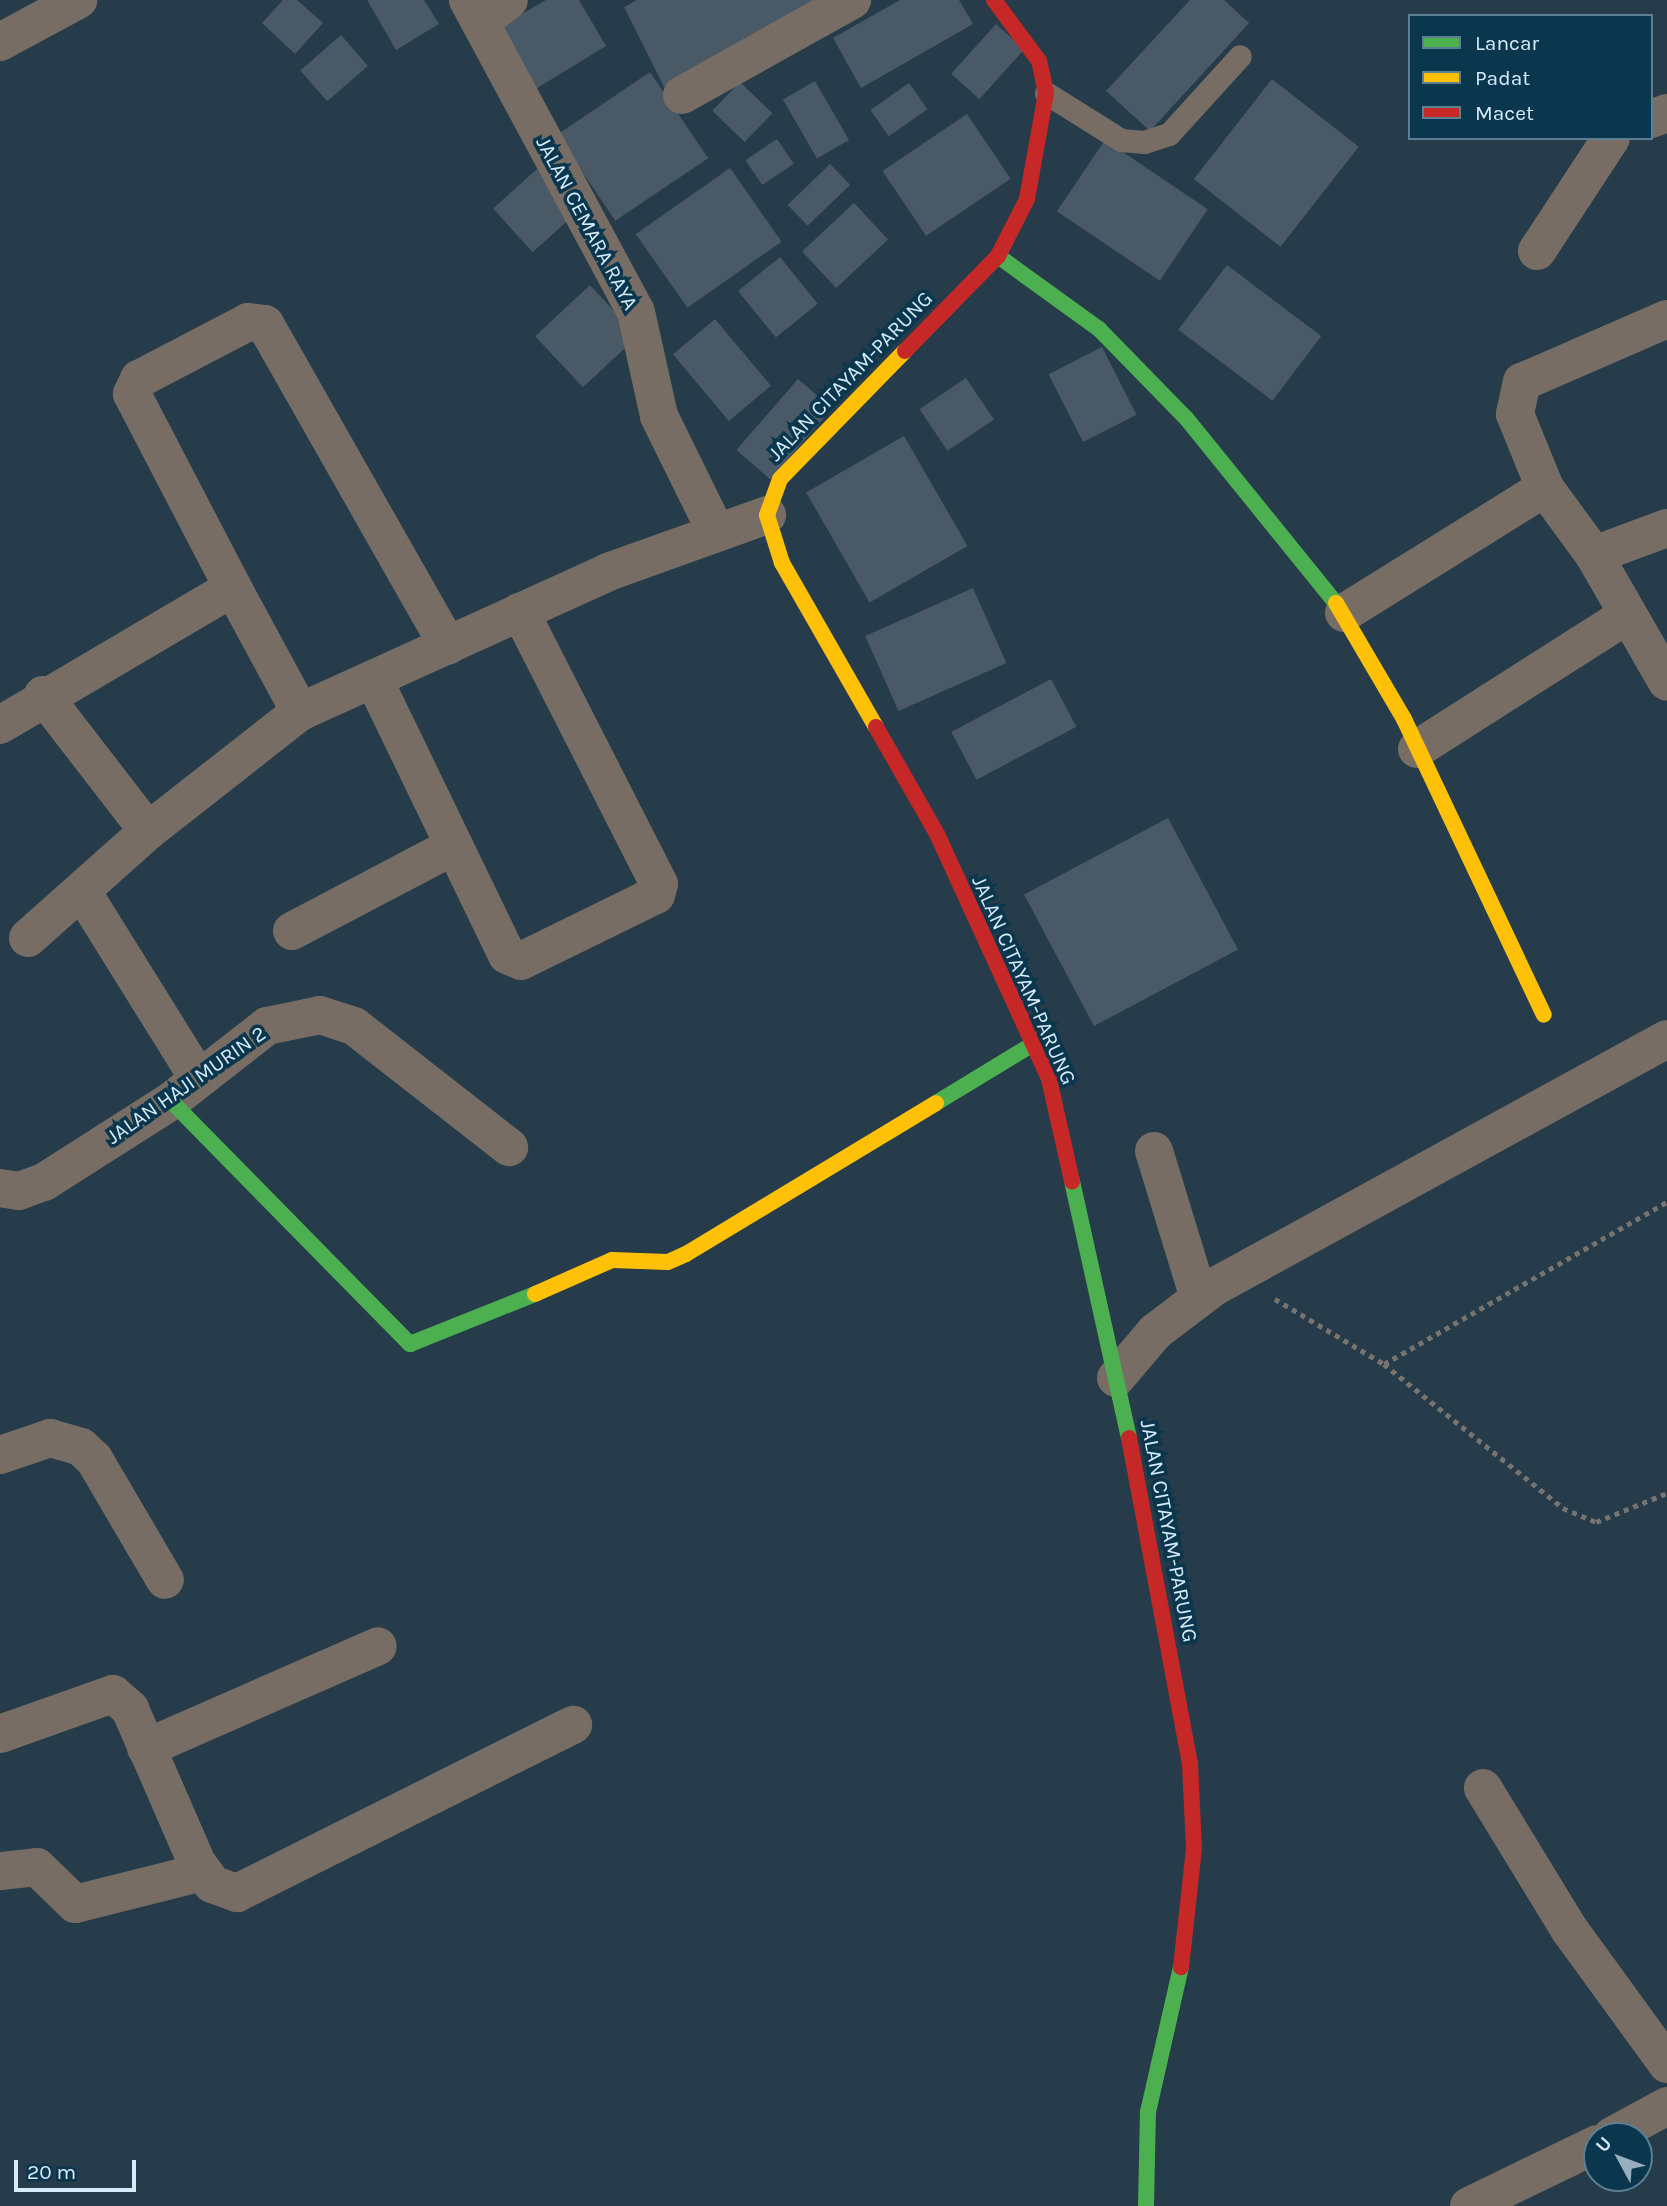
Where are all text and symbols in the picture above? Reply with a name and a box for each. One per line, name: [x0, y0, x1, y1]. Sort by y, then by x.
legend: [1408, 14, 1653, 140]
text: Lancar: [1475, 31, 1539, 55]
text: Padat: [1475, 66, 1530, 90]
text: Macet: [1475, 101, 1534, 125]
street label: JALAN CEMARA RAYA: [531, 132, 643, 314]
street label: JALAN CITAYAM-PARUNG: [762, 286, 938, 466]
street label: JALAN CITAYAM-PARUNG: [966, 872, 1082, 1088]
street label: JALAN HAJI MURIN 2: [101, 1020, 271, 1150]
street label: JALAN CITAYAM-PARUNG: [1135, 1418, 1203, 1644]
north arrow: [1583, 2122, 1653, 2192]
text: U: [1591, 2132, 1616, 2157]
scale bar: [18, 2146, 140, 2190]
text: 20 m: [27, 2160, 76, 2184]

